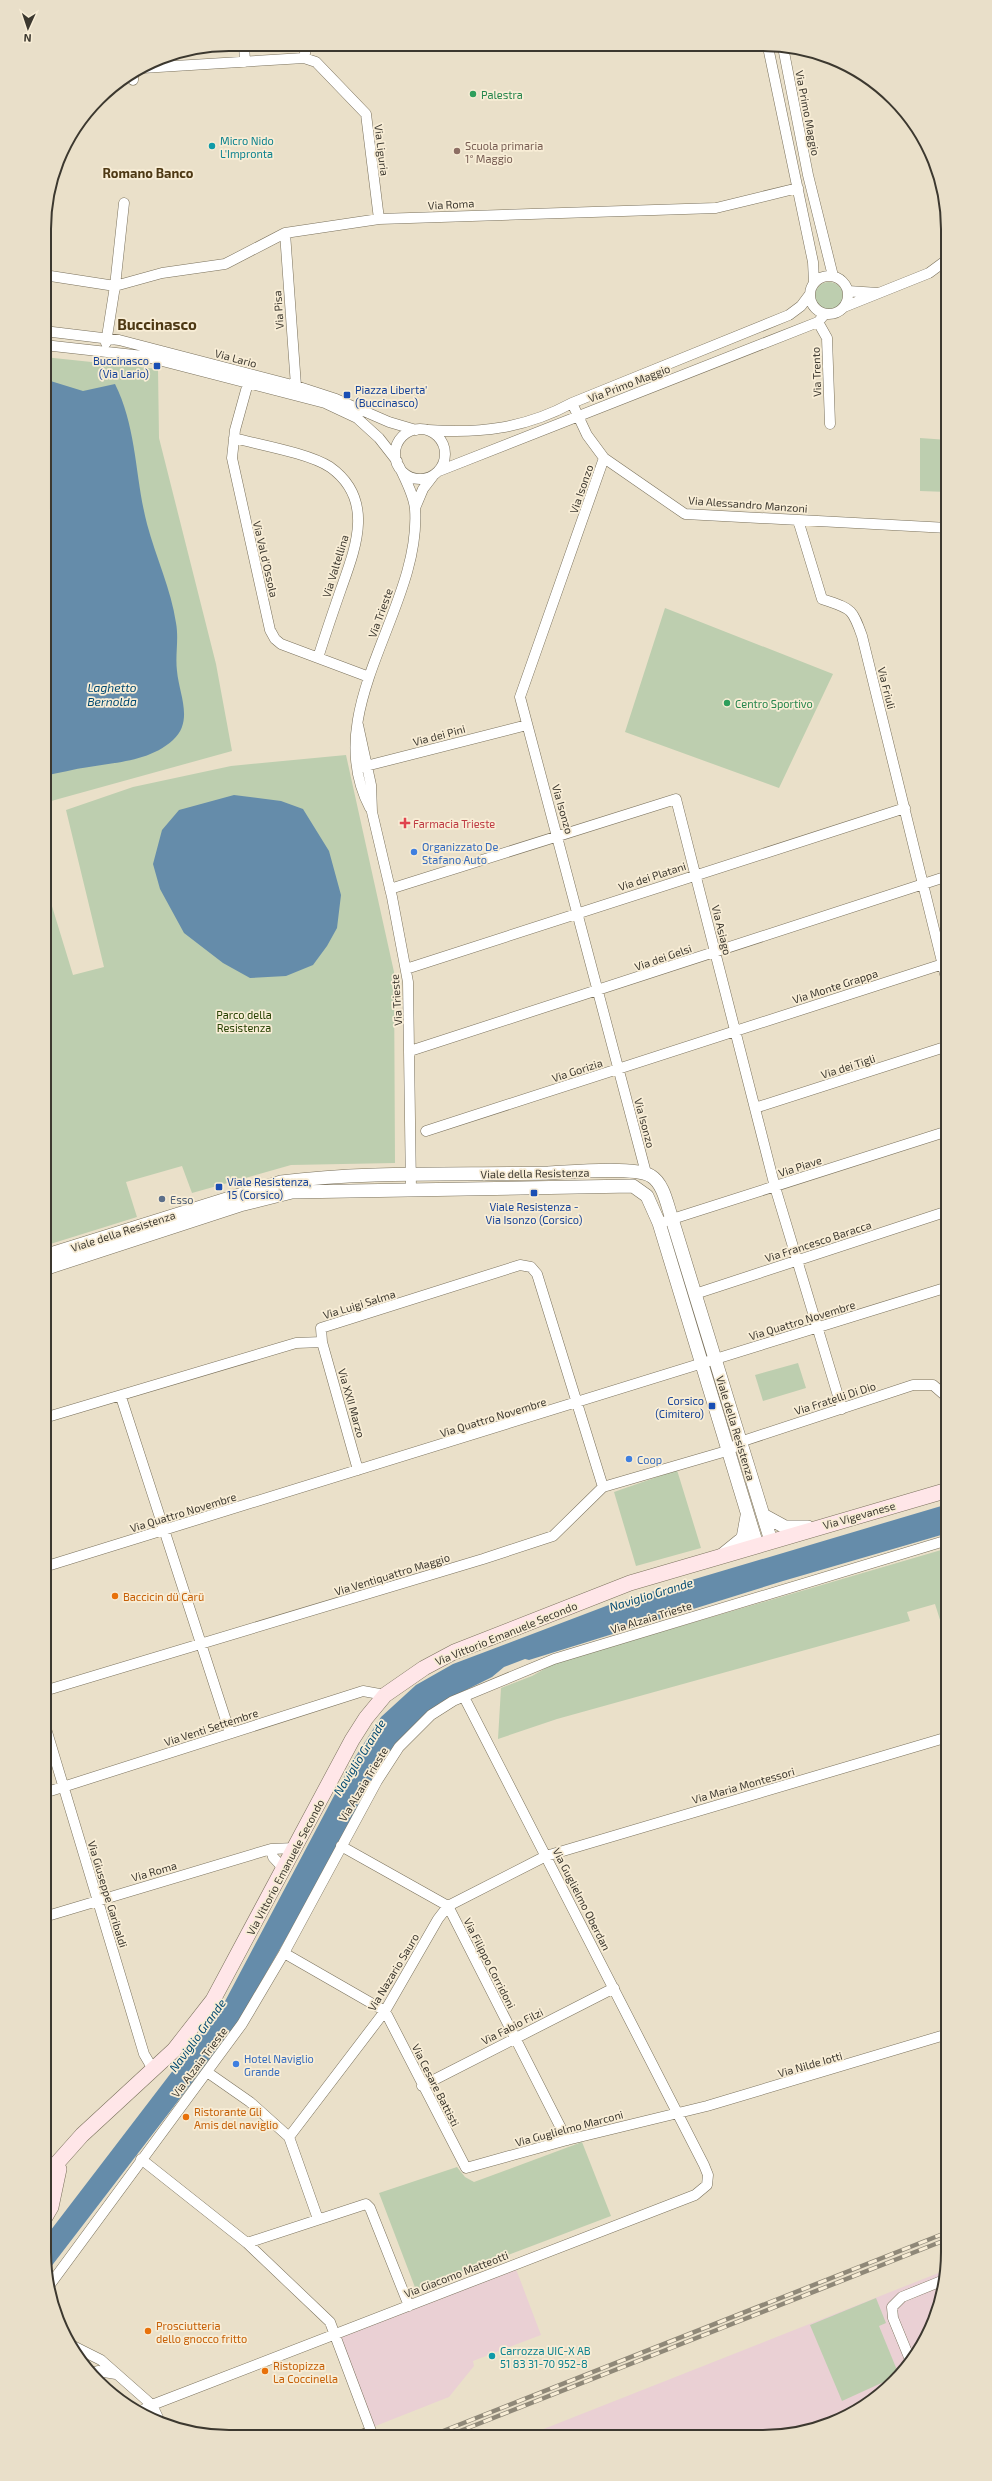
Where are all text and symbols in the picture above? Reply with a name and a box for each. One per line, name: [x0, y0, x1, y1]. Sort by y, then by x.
north arrow: [8, 8, 48, 48]
text: N: [23, 32, 32, 45]
street label: Via Primo Maggio: [793, 69, 823, 157]
place label: Palestra: [481, 88, 523, 101]
marker: Palestra: [468, 89, 478, 99]
street label: Via Liguria: [372, 123, 392, 177]
place label: Micro Nido L'Impronta: [220, 134, 274, 160]
place label: Scuola primaria 1° Maggio: [465, 139, 543, 165]
marker: Micro Nido L'Impronta: [207, 141, 217, 151]
marker: Scuola primaria 1° Maggio: [452, 146, 462, 156]
district label: Romano Banco: [103, 165, 194, 181]
street label: Via Roma: [427, 196, 475, 212]
street label: Via Pisa: [270, 290, 286, 330]
district label: Buccinasco: [117, 315, 197, 333]
street label: Via Lario: [214, 346, 258, 370]
street label: Via Trento: [809, 347, 823, 397]
place label: Buccinasco (Via Lario): [93, 354, 149, 380]
marker: Buccinasco (Via Lario): [152, 361, 162, 371]
street label: Via Primo Maggio: [586, 361, 672, 405]
place label: Piazza Liberta' (Buccinasco): [355, 383, 427, 409]
marker: Piazza Liberta' (Buccinasco): [342, 390, 352, 400]
street label: Via Isonzo: [567, 463, 595, 515]
street label: Via Alessandro Manzoni: [688, 493, 808, 515]
street label: Via Val d'Ossola: [251, 519, 281, 599]
street label: Via Valtellina: [319, 533, 351, 599]
street label: Via Trieste: [365, 586, 395, 640]
street label: Via Friuli: [875, 666, 899, 710]
water label: Laghetto Bernolda: [87, 680, 137, 708]
place label: Centro Sportivo: [735, 697, 813, 710]
marker: Centro Sportivo: [722, 698, 732, 708]
street label: Via dei Pini: [411, 722, 467, 748]
street label: Via Isonzo: [550, 783, 576, 835]
place label: Farmacia Trieste: [413, 817, 495, 830]
marker: Farmacia Trieste: [400, 818, 410, 828]
place label: Organizzato De Stafano Auto: [422, 840, 498, 866]
marker: Organizzato De Stafano Auto: [409, 847, 419, 857]
street label: Via dei Platani: [616, 859, 688, 893]
street label: Via Asiago: [709, 904, 735, 956]
street label: Via dei Gelsi: [633, 941, 693, 973]
street label: Via Monte Grappa: [791, 966, 879, 1006]
street label: Via Trieste: [388, 974, 404, 1026]
park label: Parco della Resistenza: [216, 1008, 272, 1034]
street label: Via dei Tigli: [819, 1051, 877, 1081]
street label: Via Gorizia: [550, 1056, 604, 1084]
street label: Via Isonzo: [632, 1097, 658, 1149]
street label: Via Piave: [777, 1153, 823, 1179]
street label: Viale della Resistenza: [480, 1166, 590, 1180]
place label: Viale Resistenza, 15 (Corsico): [227, 1175, 311, 1201]
marker: Viale Resistenza, 15 (Corsico): [214, 1182, 224, 1192]
marker: Viale Resistenza - Via Isonzo (Corsico): [529, 1188, 539, 1198]
place label: Esso: [170, 1193, 194, 1206]
marker: Esso: [157, 1194, 167, 1204]
place label: Viale Resistenza - Via Isonzo (Corsico): [486, 1200, 582, 1226]
street label: Viale della Resistenza: [69, 1208, 177, 1254]
street label: Via Francesco Baracca: [763, 1218, 873, 1264]
street label: Via Luigi Salma: [321, 1287, 397, 1321]
street label: Via Quattro Novembre: [747, 1298, 857, 1343]
street label: Via XXII Marzo: [336, 1367, 368, 1439]
street label: Viale della Resistenza: [714, 1374, 758, 1482]
street label: Via Fratelli Di Dio: [793, 1379, 877, 1417]
place label: Corsico (Cimitero): [655, 1394, 704, 1420]
street label: Via Quattro Novembre: [438, 1395, 548, 1440]
marker: Corsico (Cimitero): [707, 1401, 717, 1411]
place label: Coop: [637, 1453, 662, 1466]
marker: Coop: [624, 1454, 634, 1464]
street label: Via Quattro Novembre: [128, 1490, 238, 1535]
street label: Via Vigevanese: [821, 1498, 897, 1532]
street label: Via Ventiquattro Maggio: [333, 1550, 451, 1598]
water label: Naviglio Grande: [607, 1574, 695, 1613]
place label: Baccicin dü Carü: [123, 1590, 204, 1603]
marker: Baccicin dü Carü: [110, 1591, 120, 1601]
street label: Via Vittorio Emanuele Secondo: [433, 1598, 579, 1668]
street label: Via Alzaia Trieste: [609, 1598, 693, 1636]
street label: Via Venti Settembre: [162, 1706, 260, 1748]
water label: Naviglio Grande: [330, 1716, 388, 1797]
street label: Via Alzaia Trieste: [336, 1744, 390, 1824]
street label: Via Maria Montessori: [690, 1764, 796, 1806]
street label: Via Vittorio Emanuele Secondo: [244, 1797, 326, 1937]
street label: Via Giuseppe Garibaldi: [86, 1839, 130, 1949]
street label: Via Guglielmo Oberdan: [550, 1846, 614, 1952]
street label: Via Roma: [130, 1858, 178, 1884]
street label: Via Filippo Corridoni: [462, 1916, 518, 2010]
street label: Via Nazario Sauro: [365, 1931, 421, 2013]
water label: Naviglio Grande: [166, 1995, 228, 2074]
street label: Via Fabio Filzi: [479, 2005, 545, 2047]
street label: Via Alzaia Trieste: [168, 2024, 230, 2100]
street label: Via Cesare Battisti: [410, 2042, 462, 2128]
street label: Via Nilde Iotti: [776, 2049, 844, 2079]
place label: Hotel Naviglio Grande: [244, 2052, 314, 2078]
marker: Hotel Naviglio Grande: [231, 2059, 241, 2069]
place label: Ristorante Gli Amis del naviglio: [194, 2105, 278, 2131]
street label: Via Guglielmo Marconi: [514, 2107, 624, 2149]
marker: Ristorante Gli Amis del naviglio: [181, 2112, 191, 2122]
street label: Via Giacomo Matteotti: [402, 2248, 510, 2300]
place label: Prosciutteria dello gnocco fritto: [156, 2319, 247, 2345]
marker: Prosciutteria dello gnocco fritto: [143, 2326, 153, 2336]
place label: Carrozza UIC-X AB 51 83 31-70 952-8: [500, 2344, 591, 2370]
marker: Carrozza UIC-X AB 51 83 31-70 952-8: [487, 2351, 497, 2361]
place label: Ristopizza La Coccinella: [273, 2359, 338, 2385]
marker: Ristopizza La Coccinella: [260, 2366, 270, 2376]

